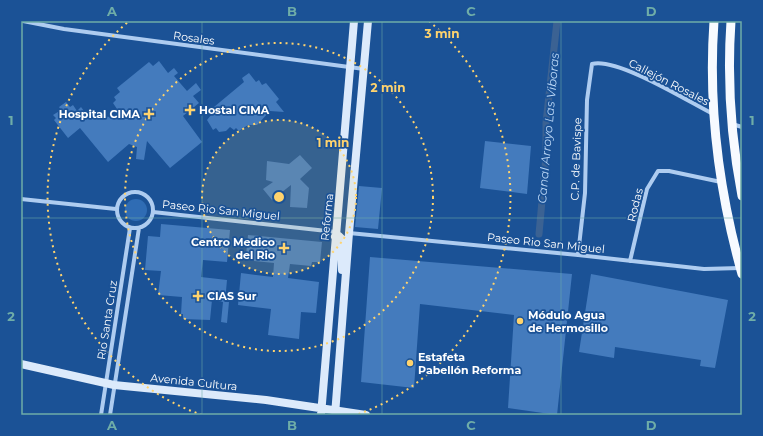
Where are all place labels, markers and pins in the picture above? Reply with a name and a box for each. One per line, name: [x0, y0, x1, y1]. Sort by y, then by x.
place label: Hostal CIMA: [199, 103, 270, 117]
marker: Hostal CIMA: [184, 104, 196, 116]
place label: Hospital CIMA: [59, 107, 141, 121]
marker: Hospital CIMA: [143, 108, 155, 120]
centre of rings: [272, 190, 286, 204]
place label: Centro Medico del Rio: [191, 235, 275, 262]
marker: Centro Medico del Rio: [278, 242, 290, 254]
place label: CIAS Sur: [207, 289, 257, 303]
marker: CIAS Sur: [192, 290, 204, 302]
place label: Módulo Agua de Hermosillo: [528, 308, 608, 335]
marker: Módulo Agua de Hermosillo: [515, 316, 525, 326]
place label: Estafeta Pabellón Reforma: [418, 350, 521, 377]
marker: Estafeta Pabellón Reforma: [405, 358, 415, 368]

